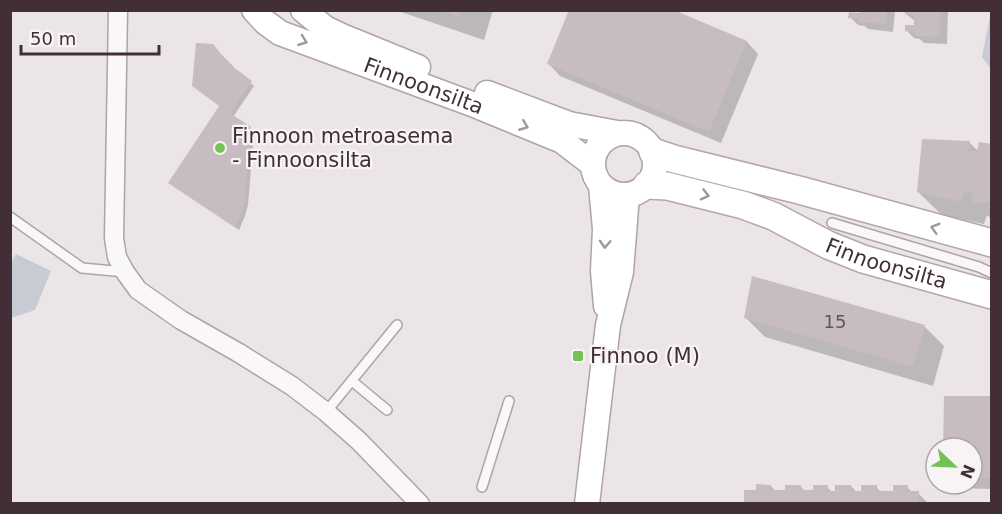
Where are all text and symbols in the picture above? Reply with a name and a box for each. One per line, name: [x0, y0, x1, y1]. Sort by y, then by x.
scale bar: [21, 18, 159, 56]
text: 50 m: [30, 28, 76, 49]
one-way arrow: [297, 34, 308, 46]
street label: Finnoonsilta: [360, 53, 487, 119]
one-way arrow: [518, 119, 529, 131]
place label: Finnoon metroasema - Finnoonsilta: [232, 124, 453, 172]
marker: Finnoon metroasema - Finnoonsilta: [213, 141, 227, 155]
one-way arrow: [699, 187, 709, 200]
one-way arrow: [930, 223, 941, 235]
street label: Finnoonsilta: [822, 233, 950, 294]
one-way arrow: [598, 240, 611, 249]
house number: 15: [824, 311, 846, 332]
place label: Finnoo (M): [590, 344, 700, 368]
marker: Finnoo (M): [571, 349, 585, 363]
north arrow: [924, 436, 984, 496]
text: N: [956, 462, 979, 482]

